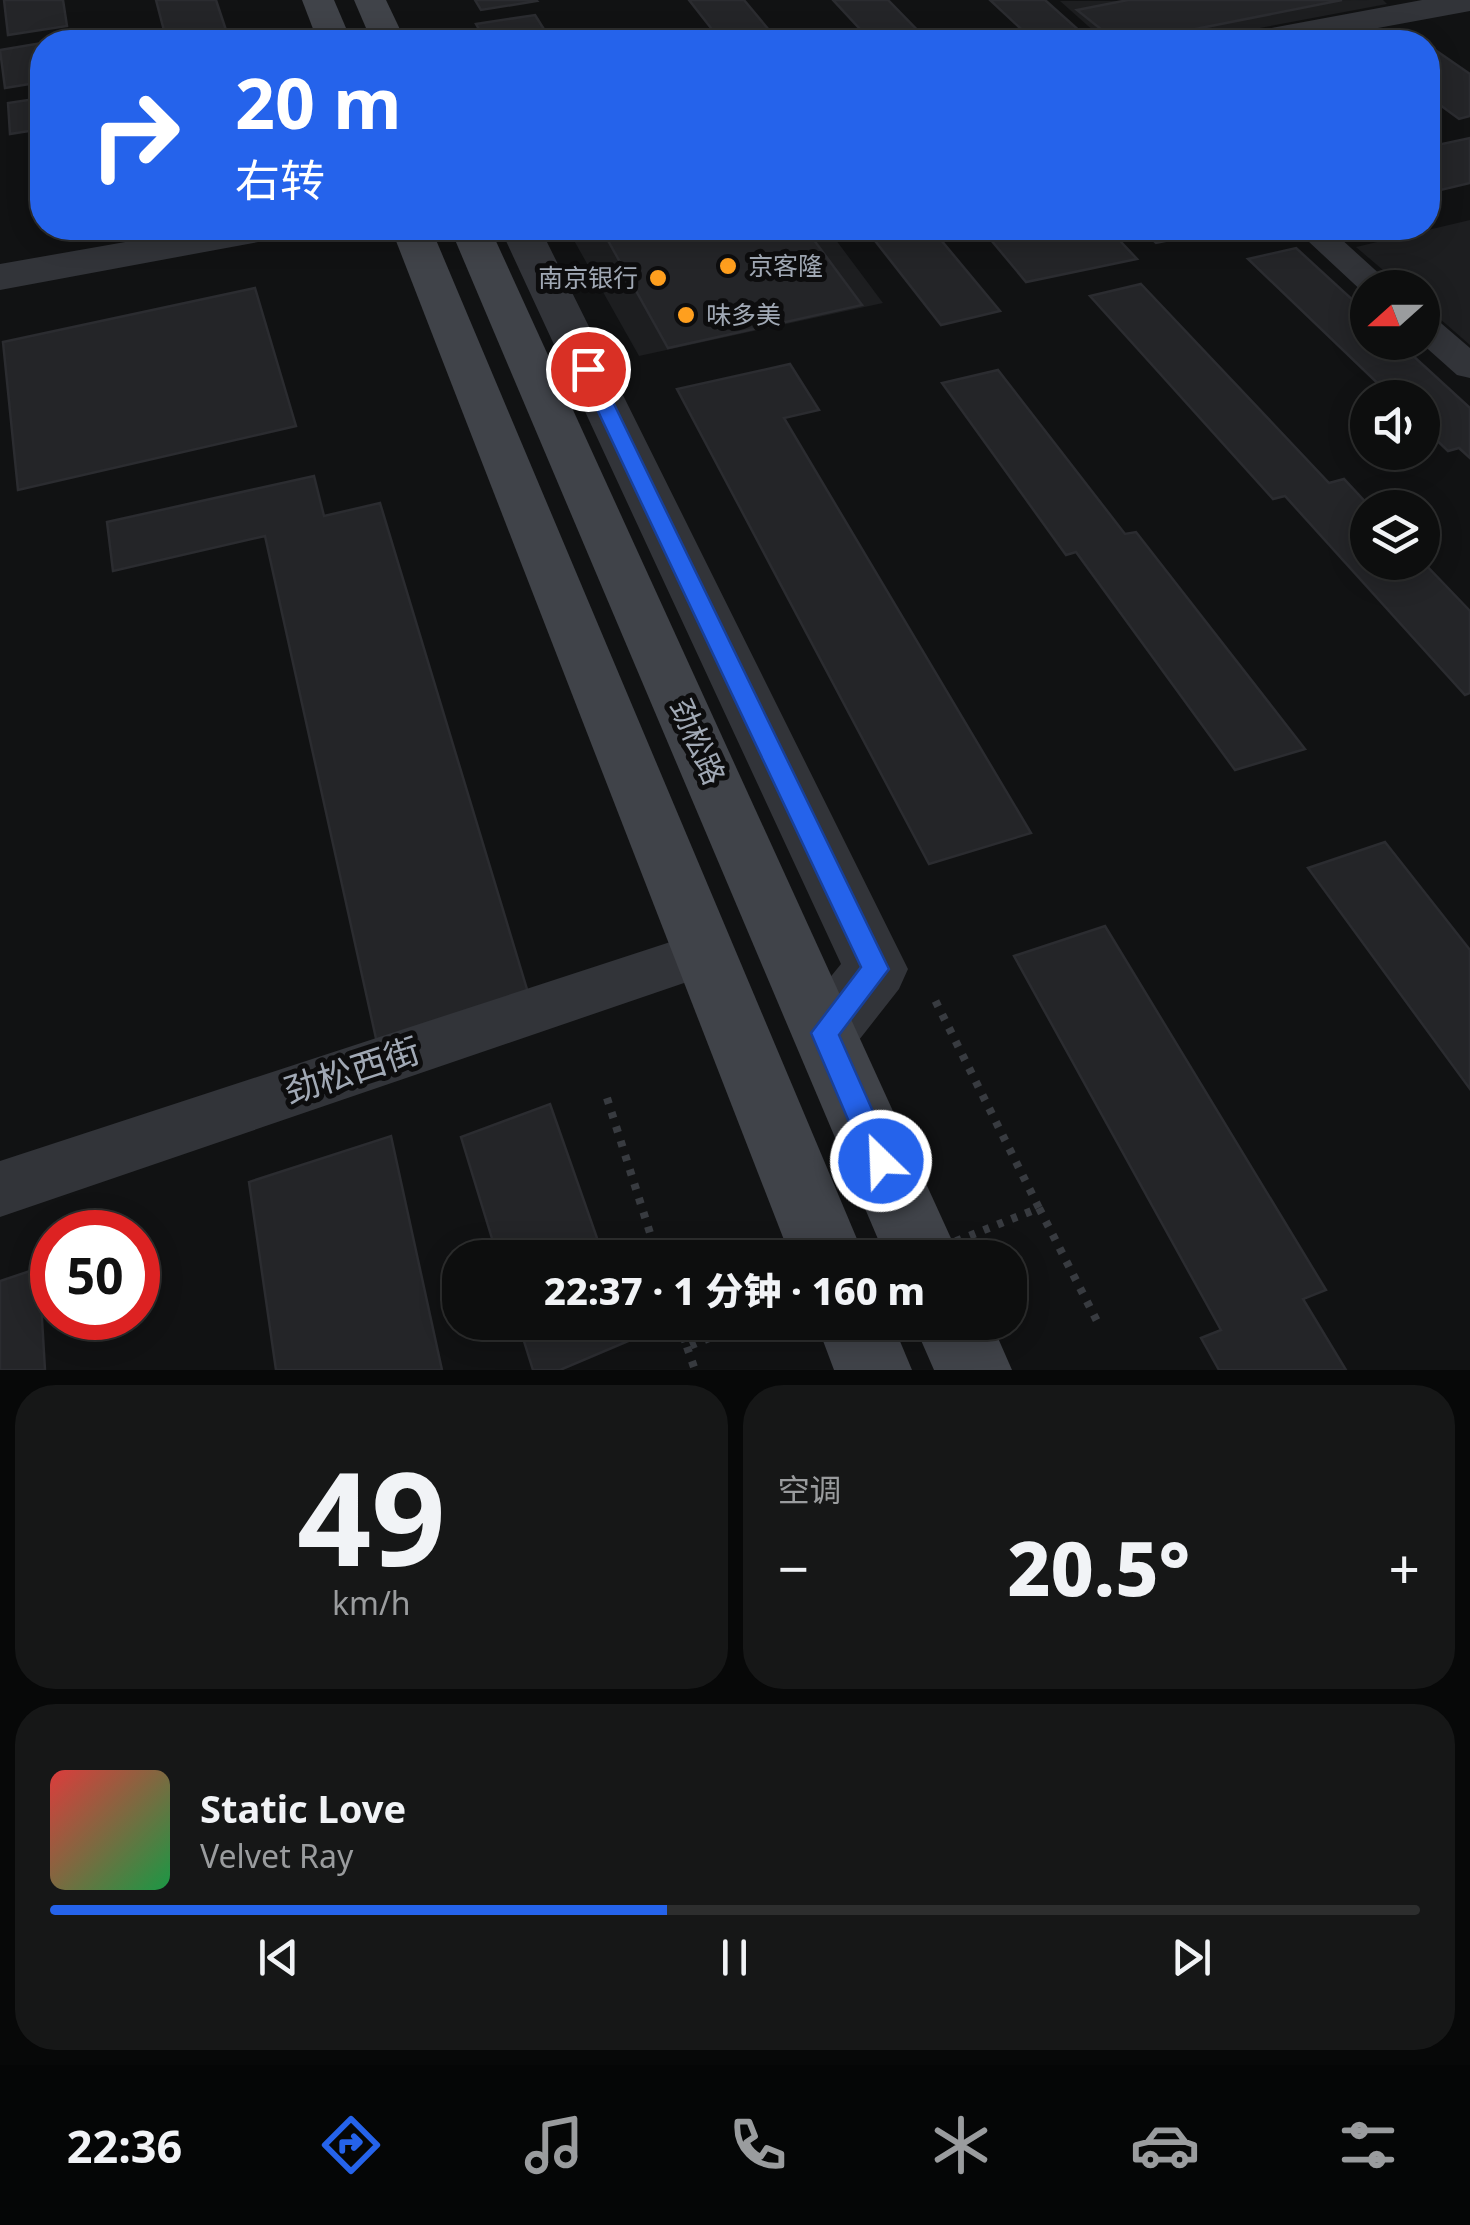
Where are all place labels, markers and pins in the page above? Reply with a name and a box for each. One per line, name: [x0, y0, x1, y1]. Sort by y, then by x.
place label: 京客隆: [748, 248, 823, 282]
marker: 京客隆: [717, 255, 739, 277]
place label: 南京银行: [538, 260, 638, 294]
marker: 南京银行: [647, 267, 669, 289]
place label: 味多美: [706, 297, 781, 331]
marker: 味多美: [675, 304, 697, 326]
pin: [546, 327, 631, 412]

